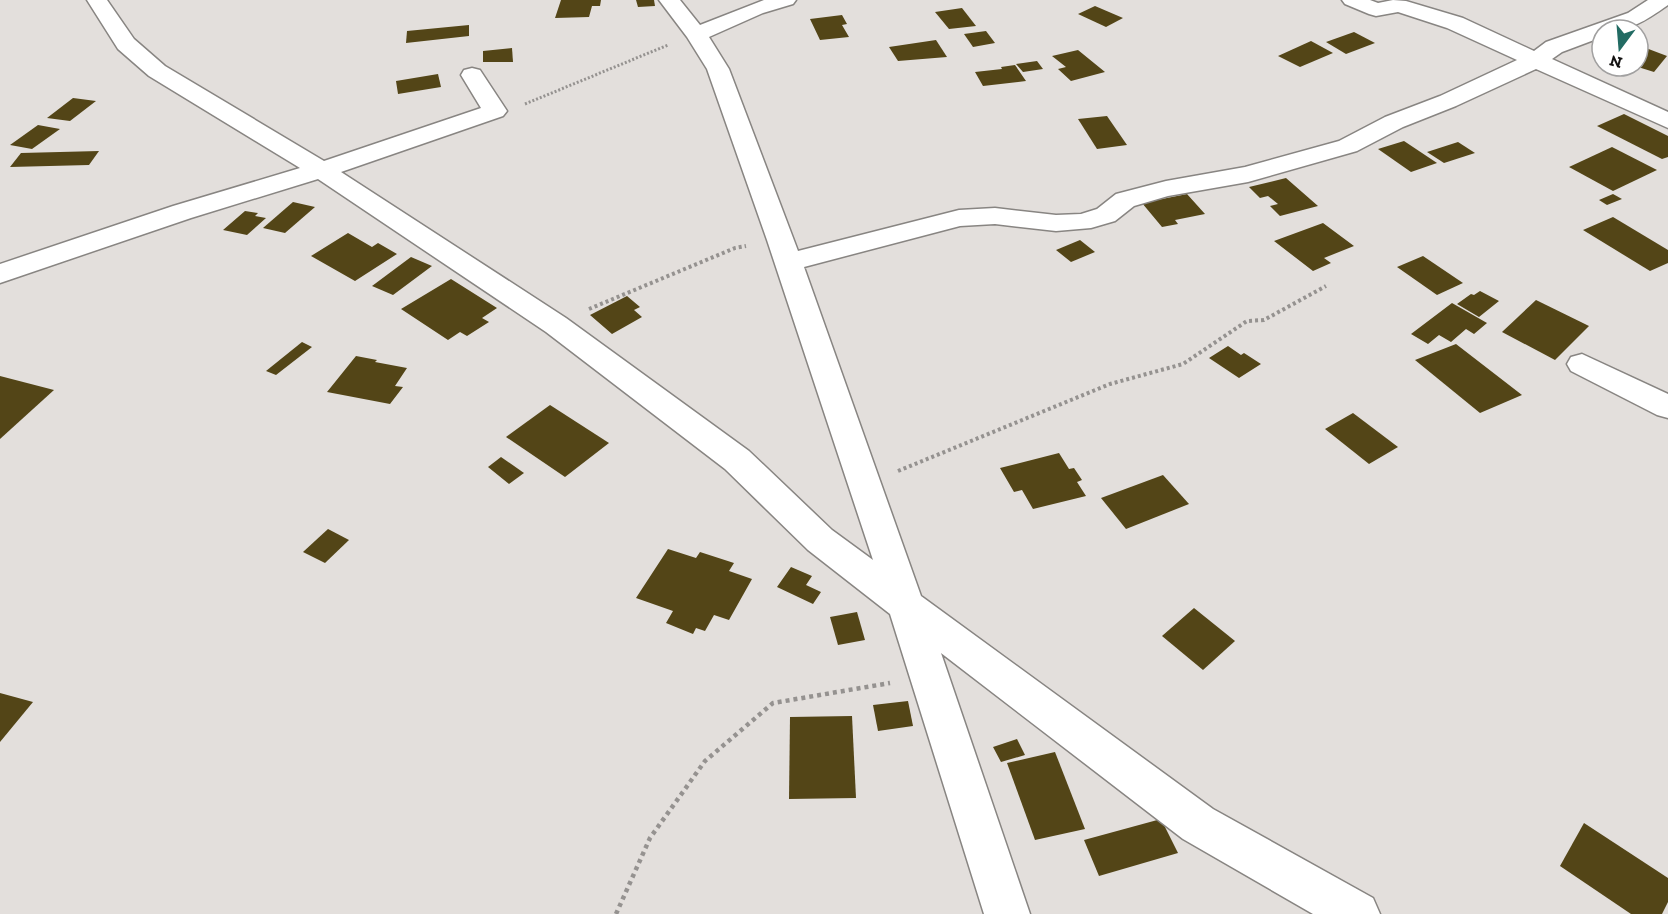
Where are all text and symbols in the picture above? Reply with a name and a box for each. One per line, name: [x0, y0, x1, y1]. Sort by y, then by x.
north arrow: [1590, 18, 1650, 78]
text: N: [1608, 51, 1624, 73]

